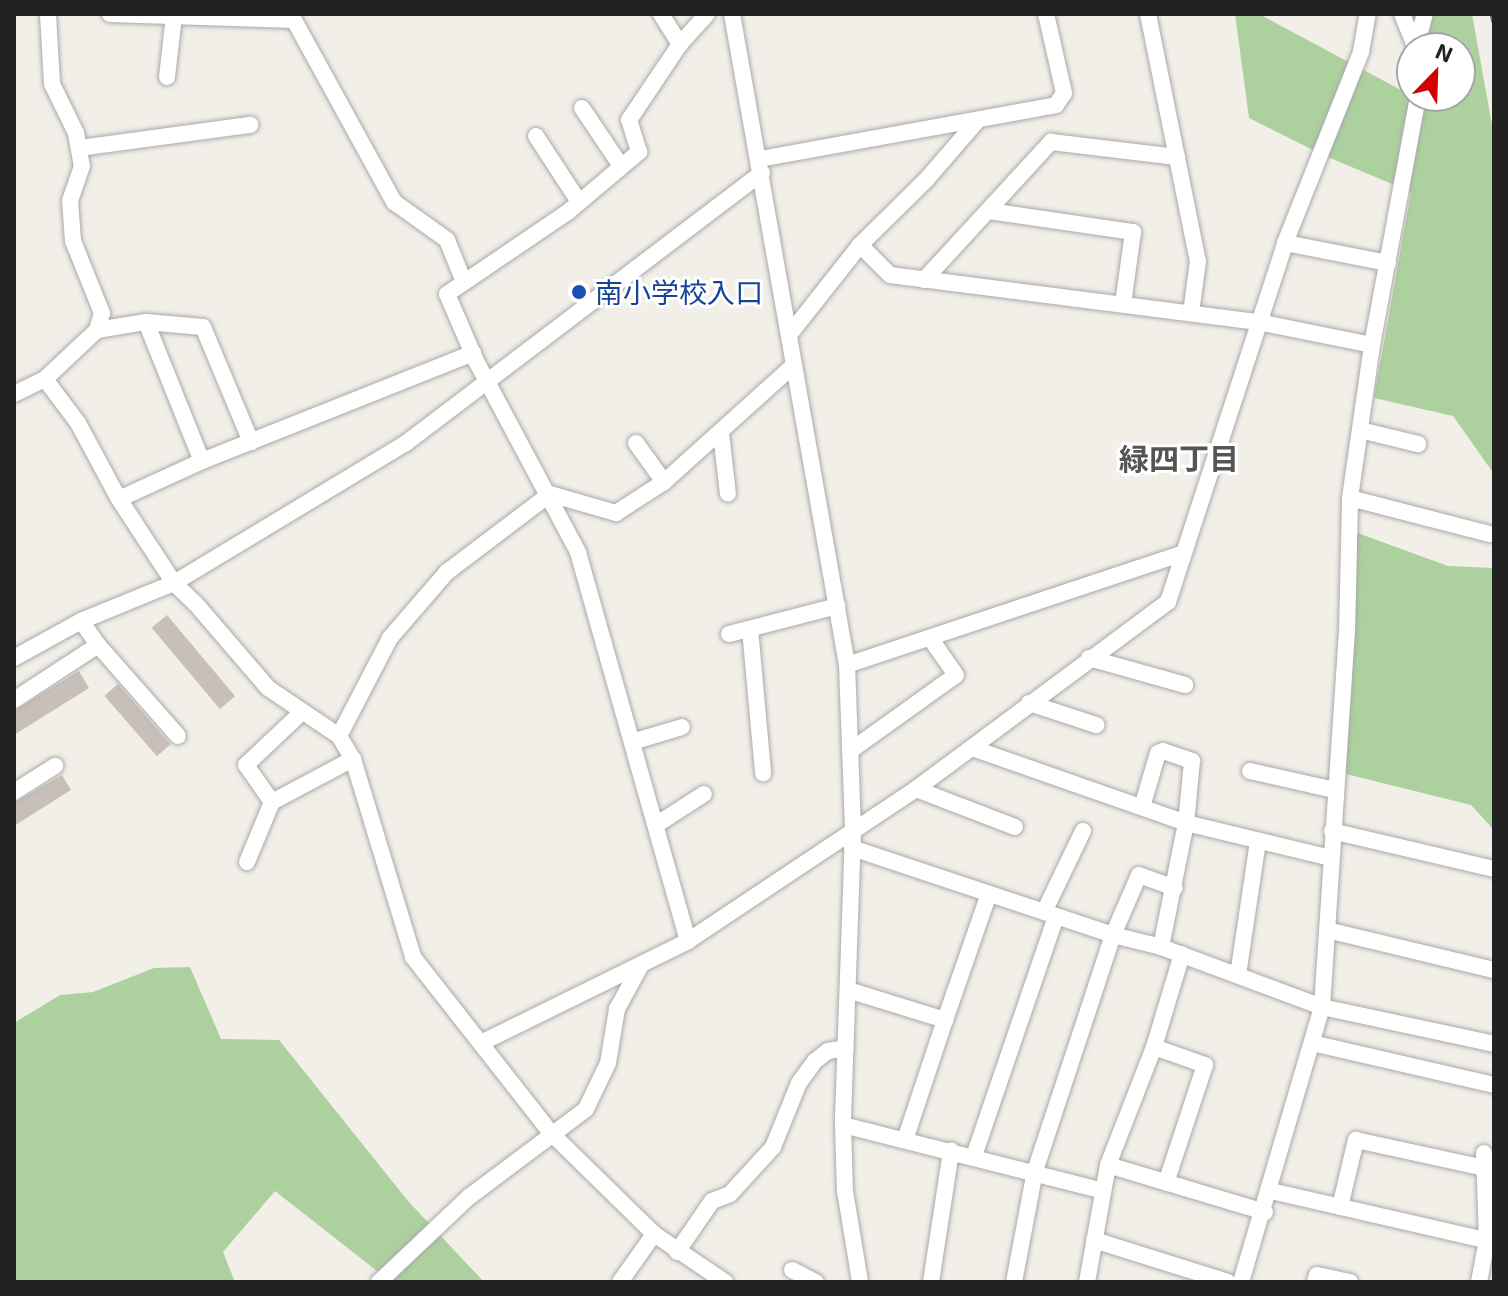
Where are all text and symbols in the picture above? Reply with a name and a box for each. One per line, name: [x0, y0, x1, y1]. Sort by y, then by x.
north arrow: [1396, 32, 1476, 112]
text: N: [1432, 37, 1457, 67]
place label: 南小学校入口: [595, 275, 763, 309]
marker: 南小学校入口: [570, 283, 588, 301]
district label: 緑四丁目: [1119, 440, 1239, 476]

